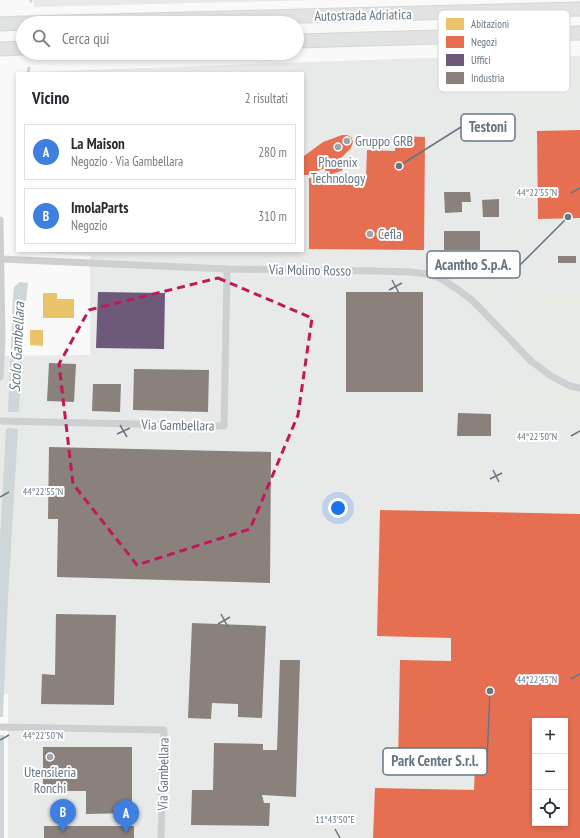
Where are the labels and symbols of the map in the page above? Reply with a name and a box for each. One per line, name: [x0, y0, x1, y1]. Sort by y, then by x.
street label: Autostrada Adriatica: [314, 5, 412, 25]
legend: [438, 10, 570, 92]
text: Abitazioni: [471, 17, 509, 31]
text: Negozi: [471, 35, 497, 49]
text: Uffici: [471, 53, 491, 67]
text: Industria: [471, 71, 504, 85]
callout: Testoni: [461, 114, 515, 141]
text: Testoni: [469, 117, 507, 136]
place label: Gruppo GRB: [355, 132, 413, 150]
marker: Gruppo GRB: [342, 136, 352, 146]
marker: Phoenix Technology: [333, 142, 343, 152]
place label: Phoenix Technology: [311, 153, 366, 187]
text: 44°22'55"N: [517, 186, 557, 199]
place label: Cefla: [378, 225, 402, 243]
marker: Cefla: [365, 229, 375, 239]
callout: Acantho S.p.A.: [427, 251, 520, 278]
text: Acantho S.p.A.: [434, 255, 511, 274]
street label: Via Molino Rosso: [268, 260, 351, 280]
water label: Scolo Gambellara: [5, 300, 28, 392]
street label: Via Gambellara: [140, 415, 215, 435]
text: 44°22'50"N: [517, 430, 557, 443]
text: 44°22'55"N: [23, 485, 63, 498]
your location: [328, 498, 348, 518]
text: 44°22'45"N: [517, 673, 557, 686]
text: 44°22'50"N: [23, 729, 63, 742]
street label: Via Gambellara: [153, 737, 173, 812]
callout: Park Center S.r.l.: [383, 748, 487, 775]
text: Park Center S.r.l.: [391, 751, 479, 770]
marker: Utensileria Ronchi: [45, 752, 55, 762]
place label: Utensileria Ronchi: [24, 763, 76, 797]
pin: B: [50, 799, 76, 832]
pin: A: [113, 800, 139, 833]
text: 11°43'50"E: [315, 813, 355, 826]

